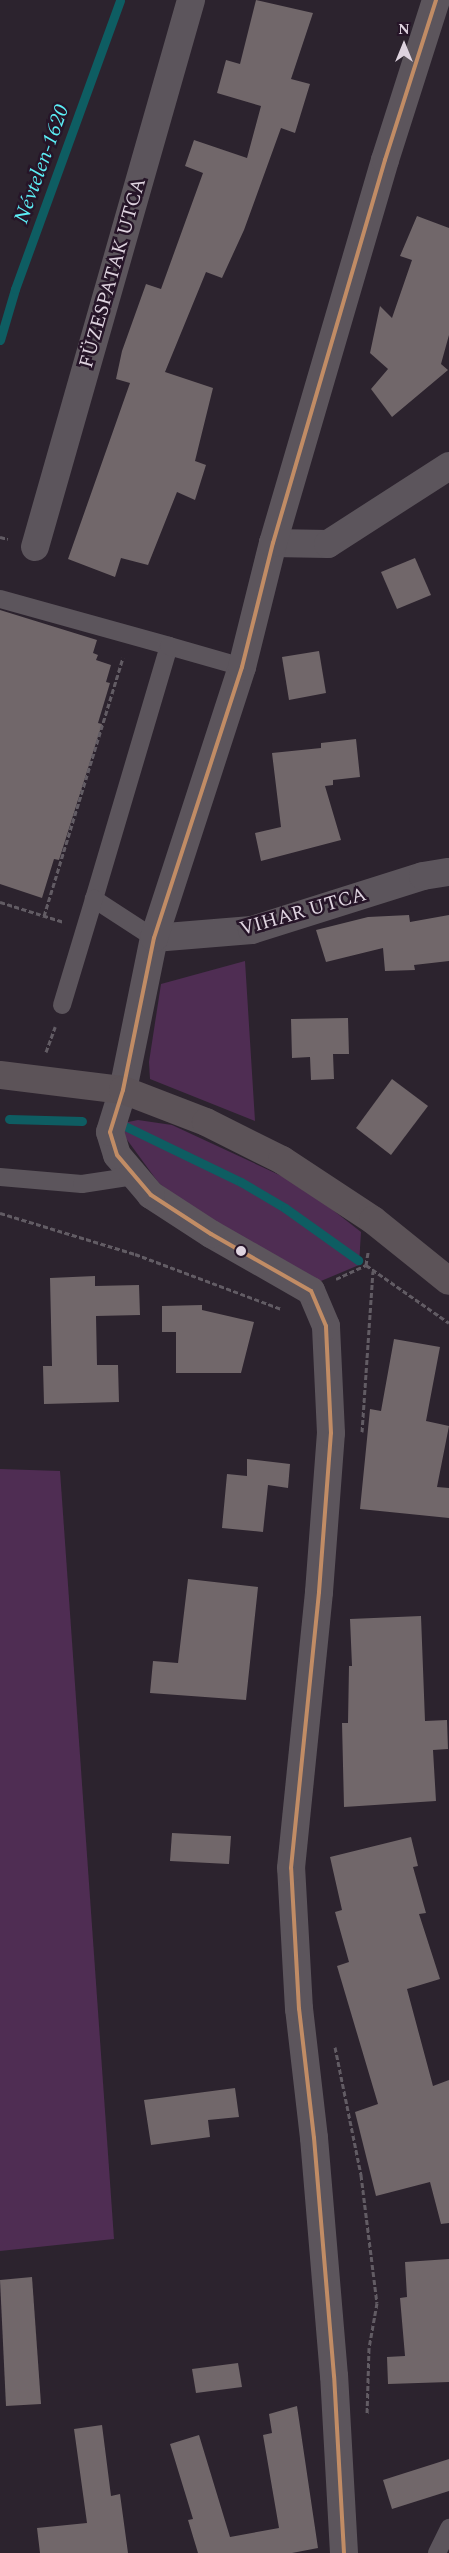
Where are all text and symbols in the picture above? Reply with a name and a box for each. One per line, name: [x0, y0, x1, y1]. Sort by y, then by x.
text: N: [398, 19, 410, 40]
north arrow: [379, 20, 429, 70]
water label: Névtelen-1620: [9, 101, 75, 227]
street label: FÜZESPATAK UTCA: [74, 175, 152, 371]
street label: VIHAR UTCA: [237, 882, 369, 942]
unlabelled marker: [236, 1246, 246, 1256]

